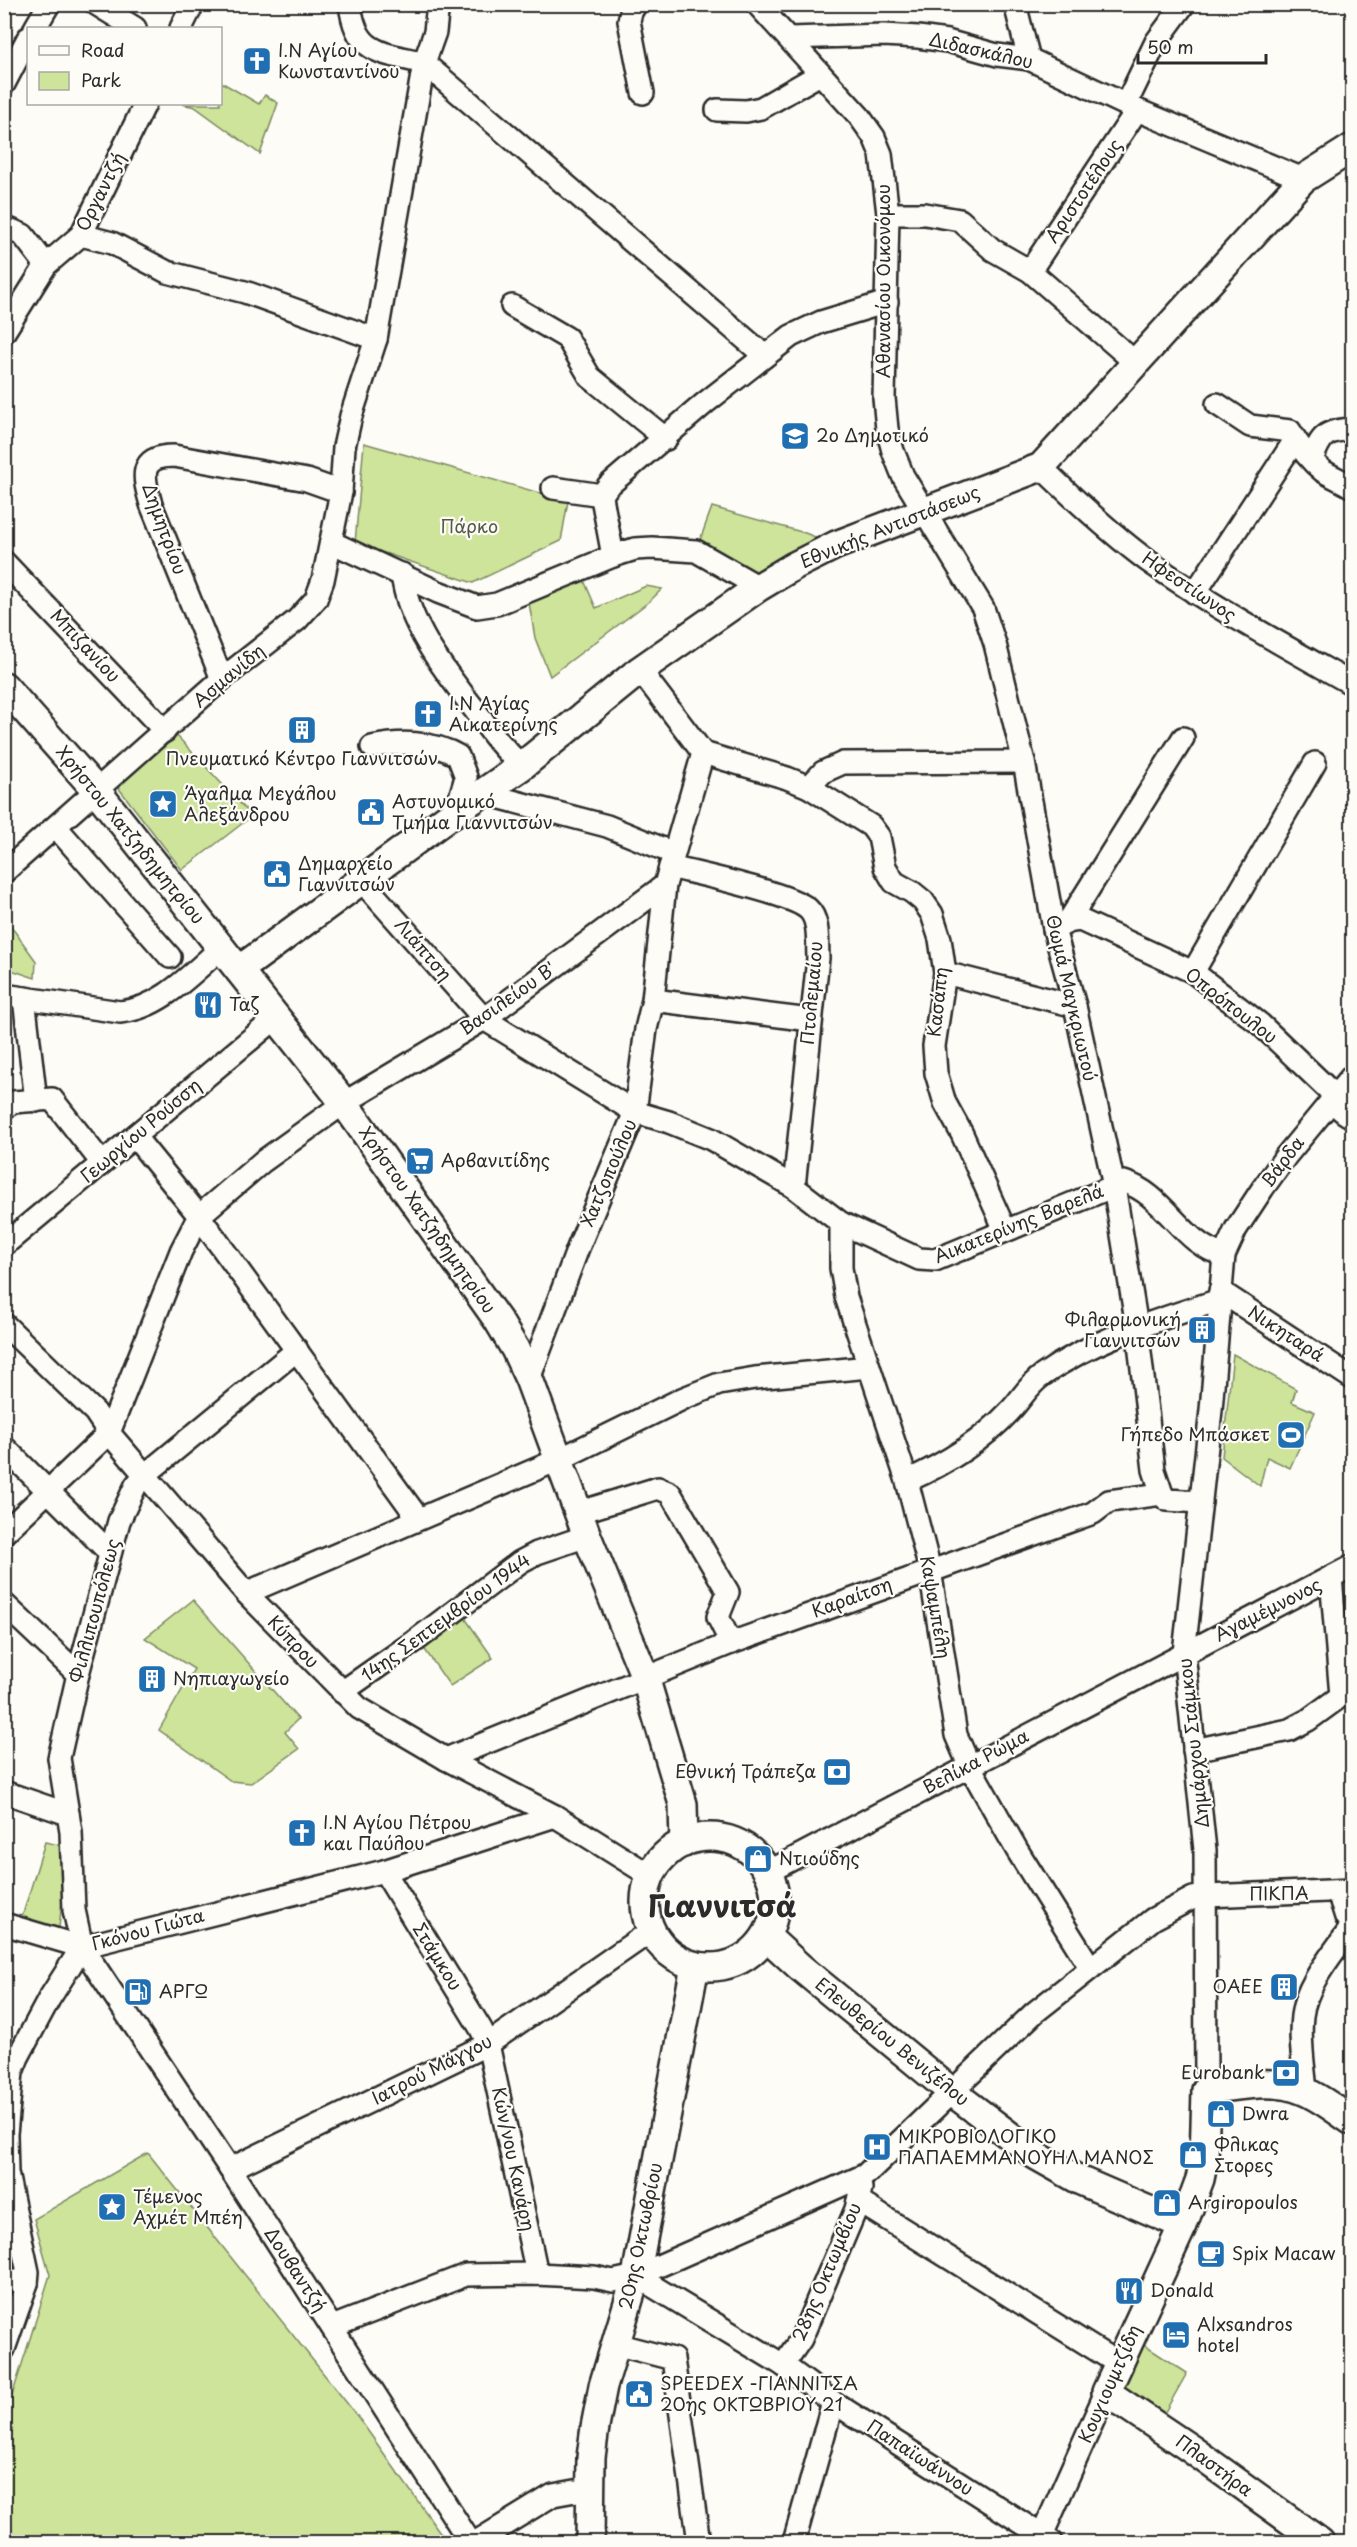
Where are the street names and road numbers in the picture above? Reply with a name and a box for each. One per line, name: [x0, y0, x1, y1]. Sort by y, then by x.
street label: Διδασκάλου: [927, 24, 1036, 75]
street label: Αριστοτέλους: [1038, 133, 1128, 248]
street label: Οργαντζή: [68, 147, 131, 236]
street label: Αθανασίου Οικονόμου: [869, 184, 896, 378]
street label: Εθνικής Αντιστάσεως: [796, 477, 983, 574]
street label: Δημητρίου: [136, 479, 194, 578]
street label: Ηφεστίωνος: [1137, 544, 1242, 627]
street label: Μπιζανίου: [45, 602, 127, 688]
street label: Ασμανίδη: [186, 637, 270, 713]
street label: Χρήστου Χατζηδημητρίου: [50, 739, 212, 929]
street label: Λιάπτση: [389, 912, 459, 986]
street label: Θωμά Μαγκριωτού: [1040, 912, 1105, 1084]
street label: Πτολεμαίου: [793, 940, 828, 1046]
street label: Βασιλείου Β': [453, 955, 561, 1041]
street label: Οπρόπουλου: [1180, 960, 1284, 1049]
street label: Κασάπη: [919, 966, 954, 1038]
street label: Γεωργίου Ρούσση: [74, 1071, 206, 1188]
street label: Χατζοπούλου: [573, 1114, 642, 1230]
street label: Χρήστου Χατζηδημητρίου: [353, 1120, 503, 1318]
street label: Βάρδα: [1254, 1130, 1310, 1192]
street label: Αικατερίνης Βαρελά: [930, 1176, 1107, 1269]
street label: Νικηταρά: [1243, 1298, 1331, 1368]
street label: Φιλλιπουπόλεως: [61, 1535, 126, 1686]
street label: 14ης Σεπτεμβρίου 1944: [355, 1546, 535, 1688]
street label: Καψαμπέλη: [914, 1553, 959, 1660]
street label: Καραίτση: [808, 1570, 895, 1624]
street label: Αγαμέμνονος: [1209, 1570, 1326, 1647]
street label: Κύπρου: [262, 1608, 326, 1673]
street label: Δημάρχου Στάμκου: [1170, 1657, 1215, 1829]
street label: Βελίκα Ρώμα: [918, 1721, 1033, 1800]
street label: ΠΙΚΠΑ: [1249, 1878, 1309, 1907]
street label: Γκόνου Γιώτα: [88, 1901, 207, 1957]
street label: Στάμκου: [407, 1917, 470, 1995]
street label: Ελευθερίου Βενιζέλου: [810, 1970, 976, 2112]
street label: Ιατρού Μάγγου: [366, 2027, 496, 2111]
street label: Κών/νου Κανάρη: [486, 2084, 543, 2233]
street label: 20ης Οκτωβρίου: [611, 2160, 668, 2312]
street label: 28ης Οκτωμβίου: [784, 2198, 867, 2345]
street label: Δουβαντζή: [259, 2221, 334, 2317]
street label: Κουγιουμτζίδη: [1070, 2320, 1147, 2447]
street label: Παπαϊωάννου: [862, 2412, 979, 2501]
street label: Πλαστήρα: [1171, 2427, 1259, 2502]

